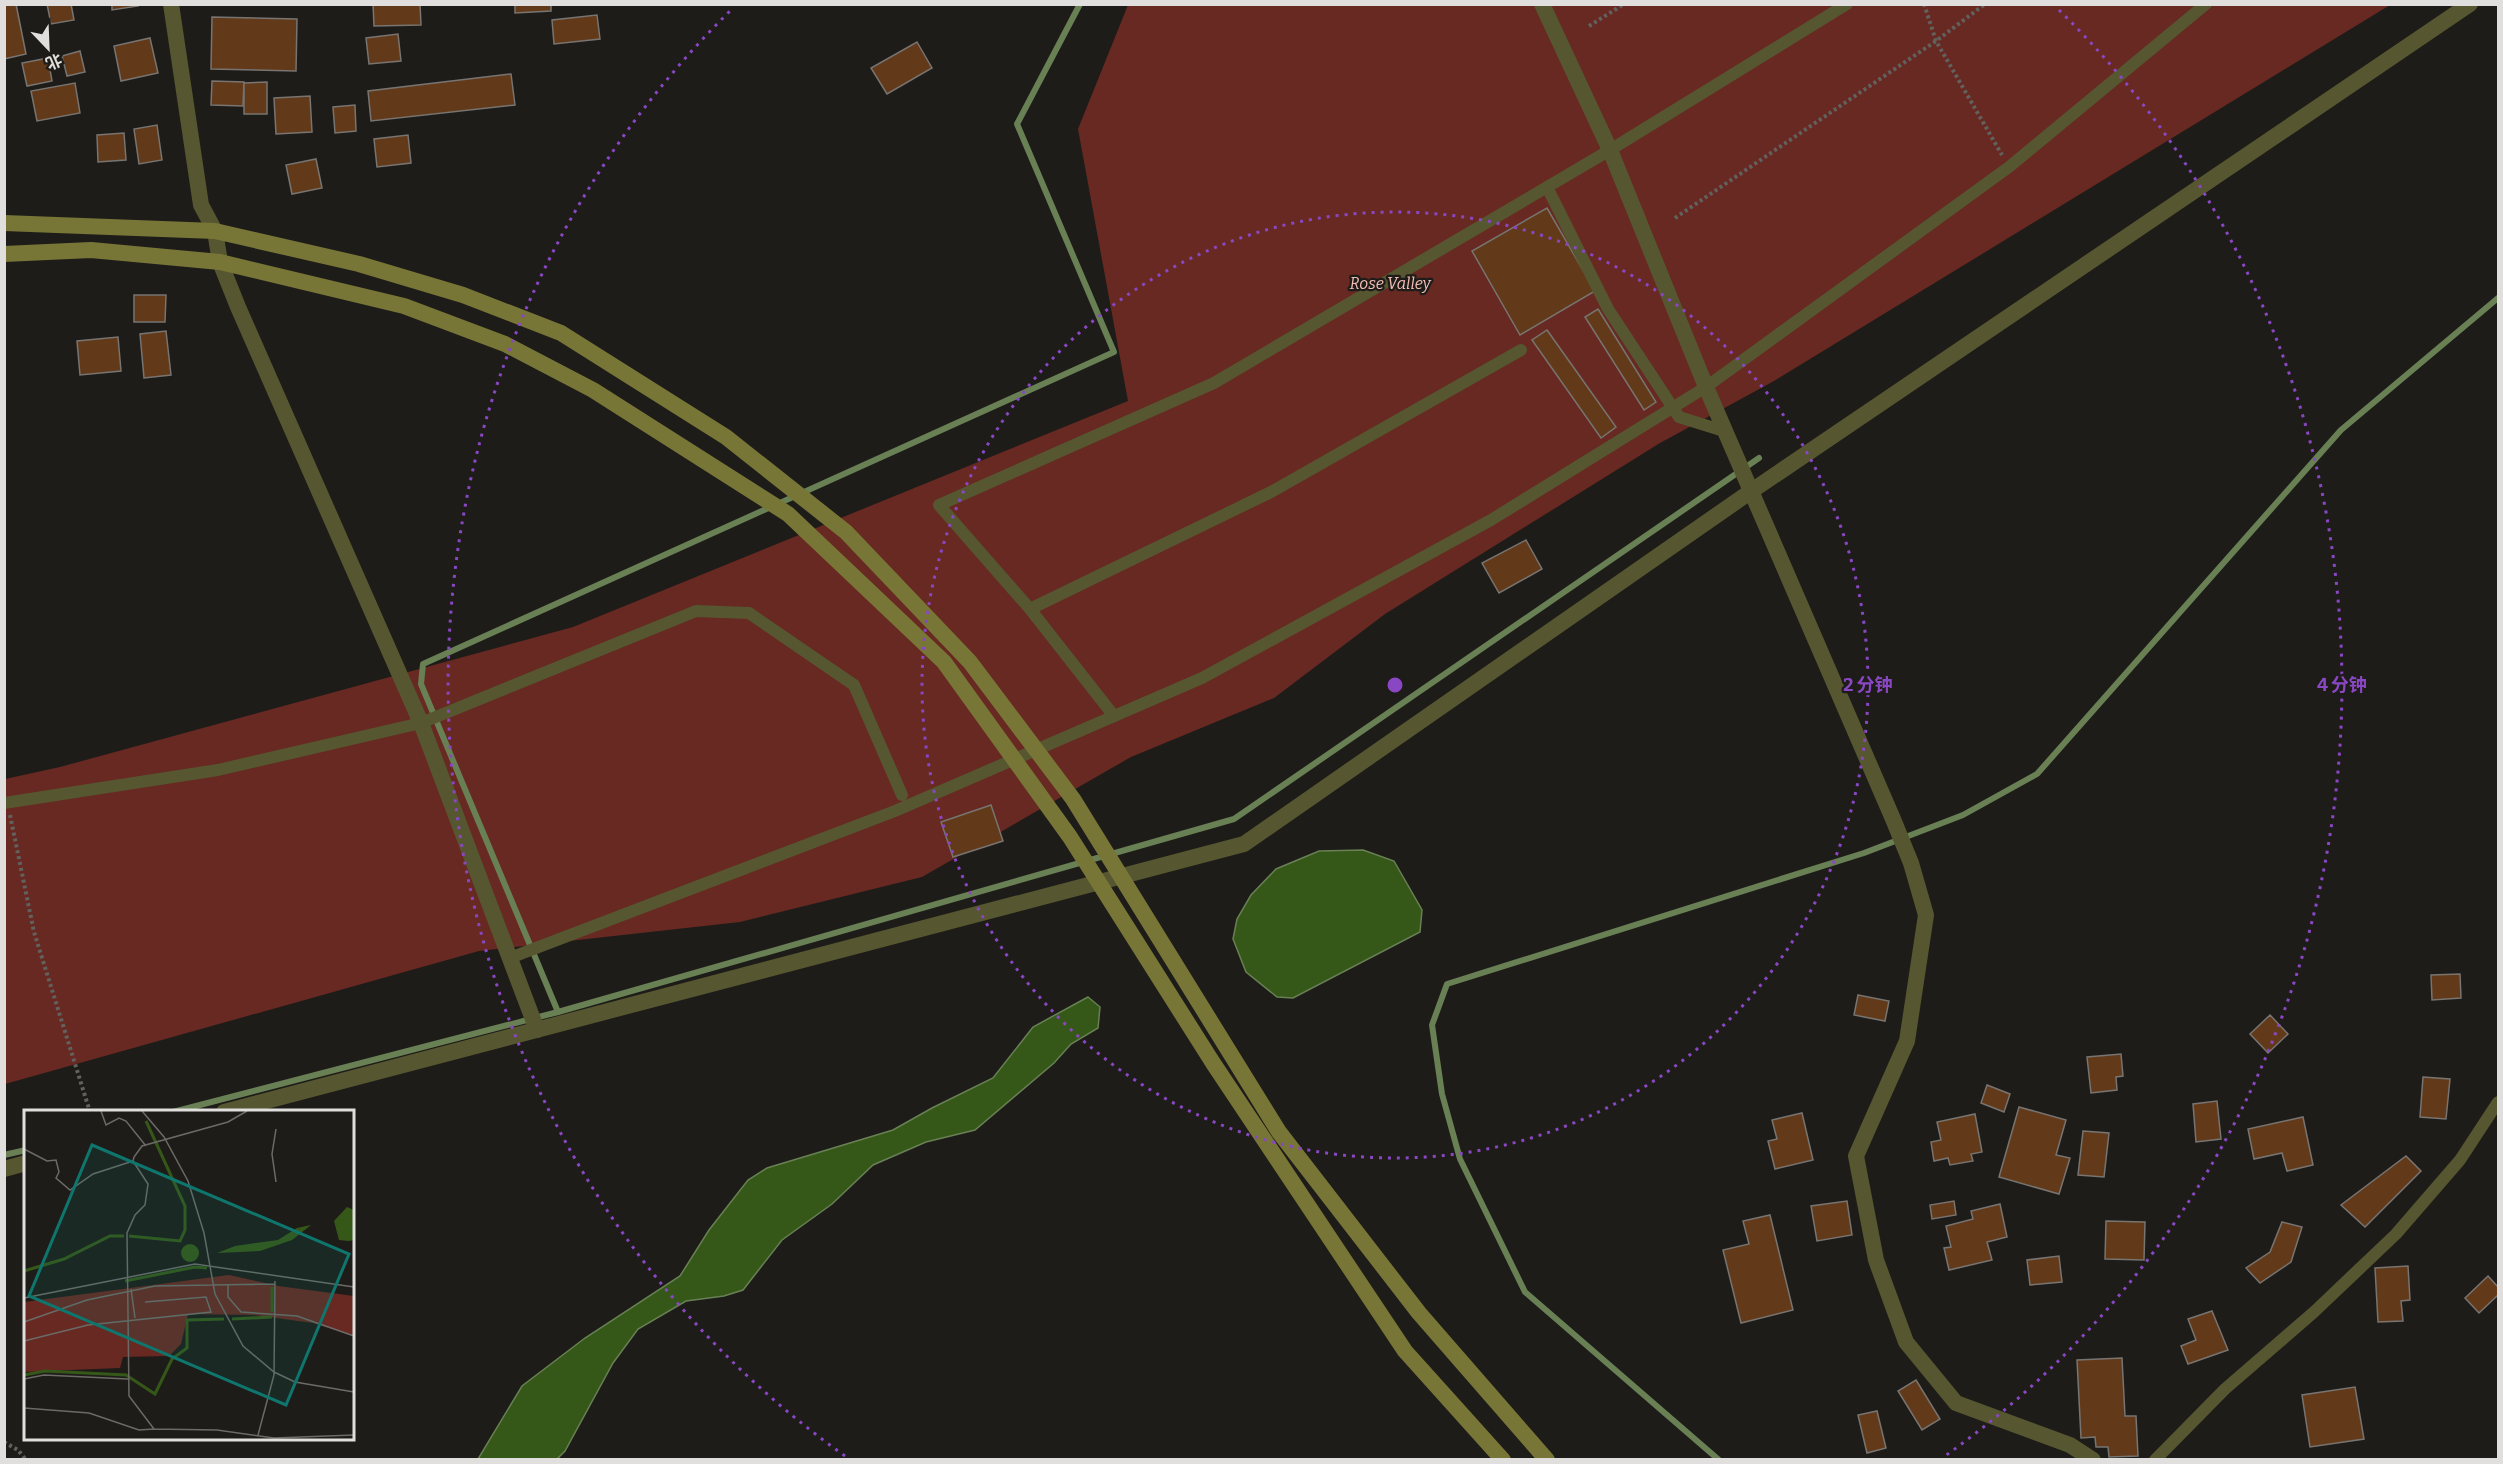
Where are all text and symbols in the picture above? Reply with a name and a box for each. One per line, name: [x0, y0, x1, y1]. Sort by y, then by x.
north arrow: [18, 18, 78, 78]
text: 北: [43, 49, 65, 73]
park label: Rose Valley: [1349, 274, 1431, 293]
text: 2 分钟: [1843, 674, 1893, 696]
text: 4 分钟: [2317, 674, 2367, 696]
centre of rings: [1385, 675, 1405, 695]
inset map: [24, 1110, 354, 1440]

